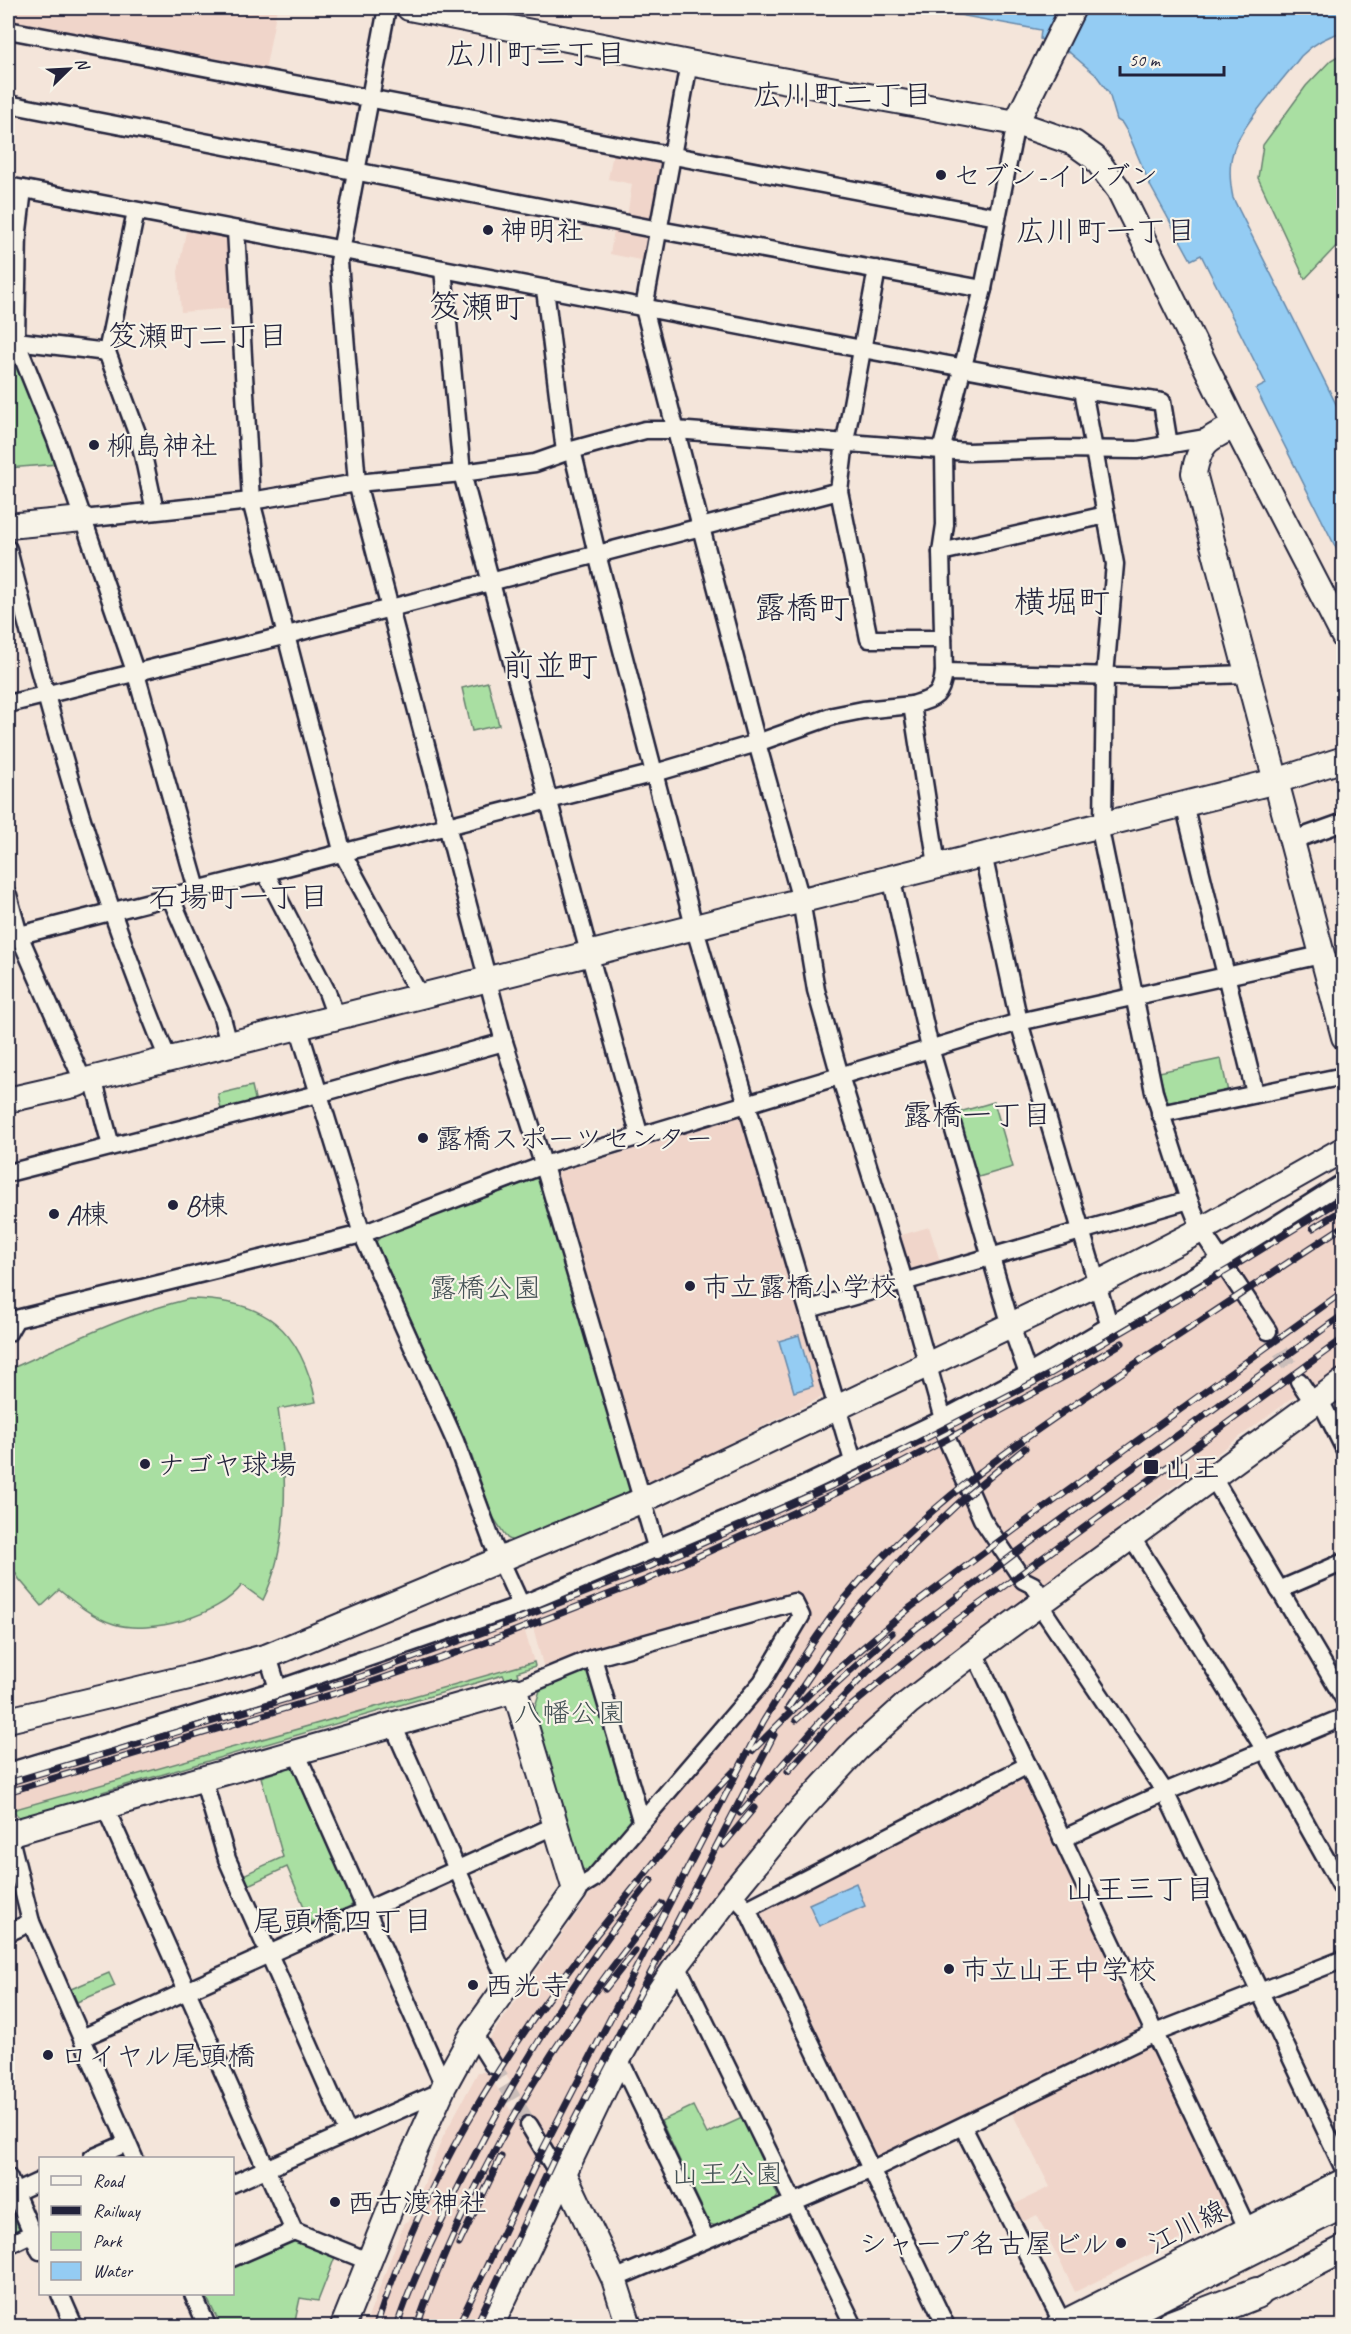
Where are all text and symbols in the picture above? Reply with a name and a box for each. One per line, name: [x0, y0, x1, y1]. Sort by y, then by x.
district label: 広川町三丁目: [446, 35, 626, 73]
north arrow: [39, 39, 99, 99]
scale bar: [1120, 39, 1224, 77]
text: 50 m: [1129, 49, 1162, 71]
text: N: [71, 55, 94, 75]
district label: 広川町二丁目: [753, 76, 933, 114]
place label: セブン-イレブン: [953, 158, 1158, 193]
marker: セブン-イレブン: [934, 168, 948, 182]
district label: 広川町一丁目: [1016, 212, 1196, 250]
place label: 神明社: [500, 213, 584, 248]
marker: 神明社: [481, 223, 495, 237]
district label: 笈瀬町: [429, 286, 525, 327]
district label: 笈瀬町二丁目: [108, 317, 288, 355]
place label: 柳島神社: [106, 428, 218, 463]
marker: 柳島神社: [87, 438, 101, 452]
district label: 横堀町: [1014, 581, 1110, 622]
district label: 露橋町: [754, 587, 850, 628]
district label: 前並町: [502, 645, 598, 686]
district label: 石場町一丁目: [149, 878, 329, 916]
district label: 露橋一丁目: [902, 1096, 1052, 1134]
place label: 露橋スポーツセンター: [435, 1121, 713, 1156]
marker: 露橋スポーツセンター: [416, 1131, 430, 1145]
place label: B棟: [185, 1188, 228, 1223]
place label: A棟: [66, 1197, 108, 1232]
marker: B棟: [166, 1198, 180, 1212]
marker: A棟: [47, 1207, 61, 1221]
place label: 市立露橋小学校: [702, 1269, 898, 1304]
park label: 露橋公園: [429, 1270, 541, 1305]
marker: 市立露橋小学校: [683, 1279, 697, 1293]
place label: ナゴヤ球場: [157, 1447, 297, 1482]
place label: 山王: [1164, 1450, 1220, 1485]
marker: ナゴヤ球場: [138, 1457, 152, 1471]
marker: 山王: [1142, 1458, 1160, 1476]
park label: 八幡公園: [514, 1695, 626, 1730]
district label: 山王三丁目: [1065, 1870, 1215, 1908]
district label: 尾頭橋四丁目: [253, 1902, 433, 1940]
place label: 市立山王中学校: [961, 1952, 1157, 1987]
marker: 市立山王中学校: [942, 1962, 956, 1976]
place label: 西光寺: [485, 1968, 569, 2003]
marker: 西光寺: [466, 1978, 480, 1992]
place label: ロイヤル尾頭橋: [60, 2038, 255, 2073]
marker: ロイヤル尾頭橋: [41, 2048, 55, 2062]
park label: 山王公園: [671, 2156, 783, 2191]
legend: [39, 2157, 234, 2295]
text: Road: [93, 2170, 126, 2192]
place label: 西古渡神社: [347, 2185, 487, 2220]
street label: 江川線: [1142, 2192, 1233, 2261]
marker: 西古渡神社: [328, 2195, 342, 2209]
text: Railway: [93, 2200, 141, 2222]
place label: シャープ名古屋ビル: [859, 2226, 1109, 2261]
text: Park: [93, 2230, 123, 2252]
marker: シャープ名古屋ビル: [1114, 2236, 1128, 2250]
text: Water: [93, 2260, 134, 2282]

